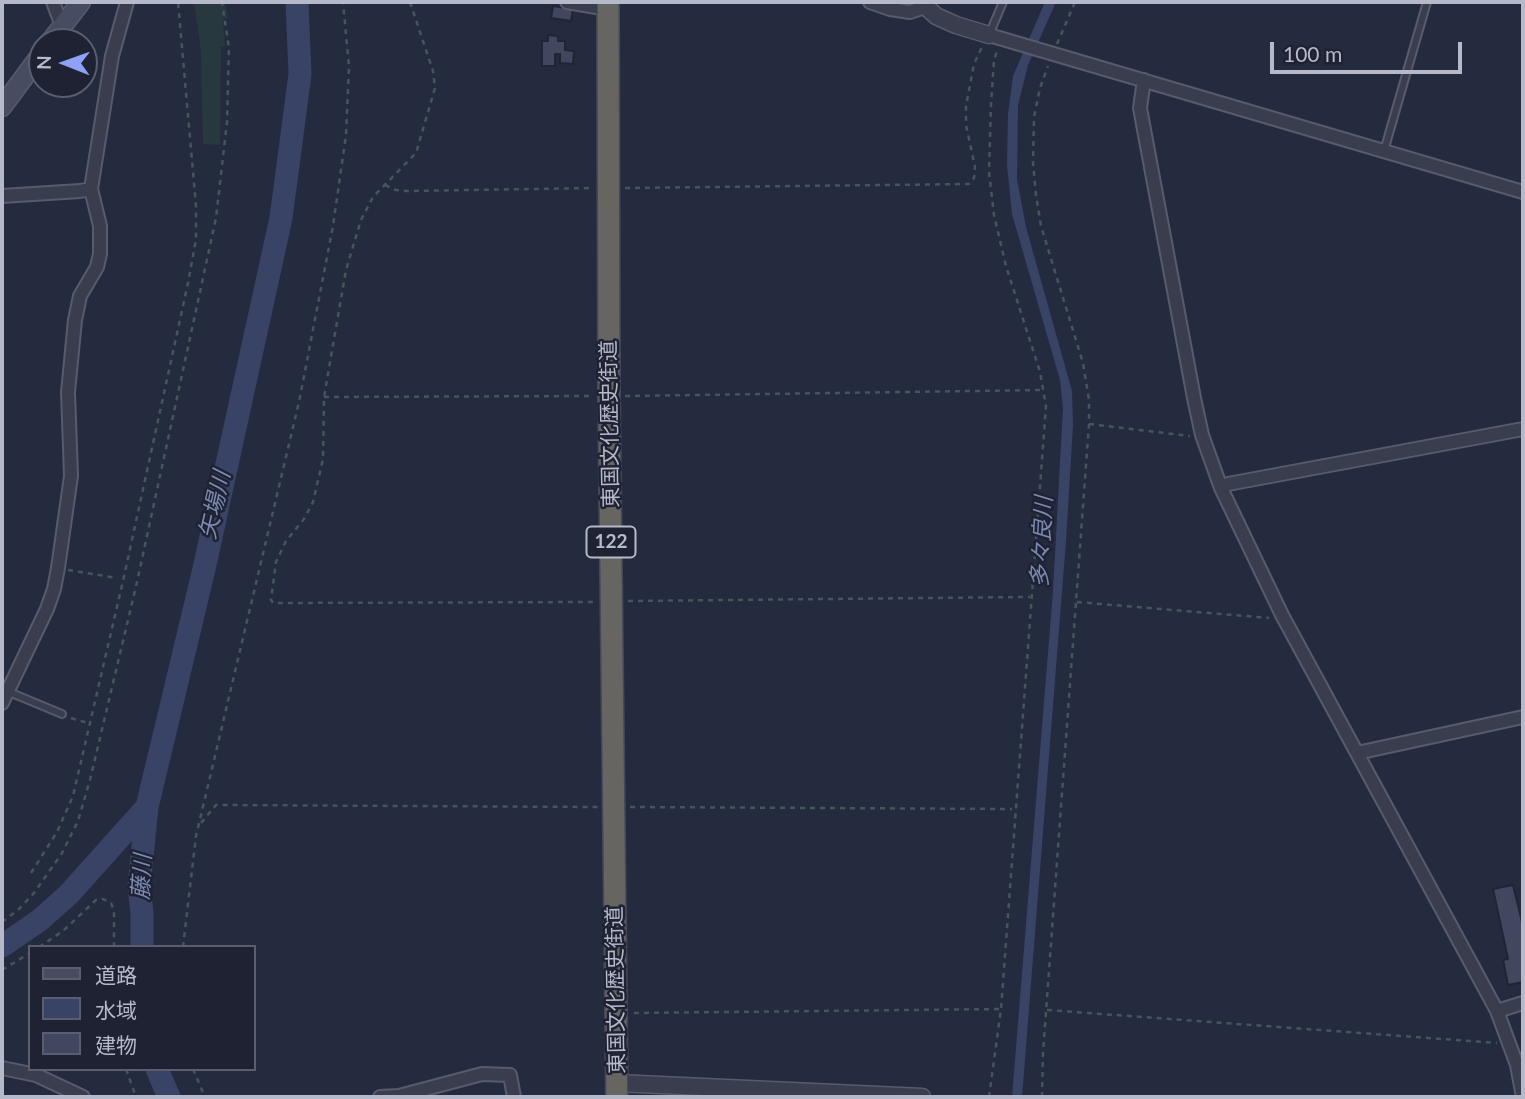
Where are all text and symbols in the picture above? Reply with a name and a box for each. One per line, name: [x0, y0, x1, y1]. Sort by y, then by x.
north arrow: [28, 28, 98, 98]
scale bar: [1273, 28, 1466, 72]
text: 100 m: [1283, 41, 1342, 66]
text: N: [32, 55, 55, 70]
street label: 東国文化歴史街道: [596, 340, 624, 508]
water label: 矢場川: [194, 468, 236, 542]
water label: 多々良川: [1026, 495, 1058, 589]
road number: 122: [586, 526, 636, 558]
water label: 藤川: [127, 853, 157, 901]
street label: 東国文化歴史街道: [602, 906, 630, 1074]
legend: [28, 945, 256, 1071]
text: 道路: [95, 962, 137, 987]
text: 水域: [95, 997, 137, 1022]
text: 建物: [95, 1032, 137, 1057]

